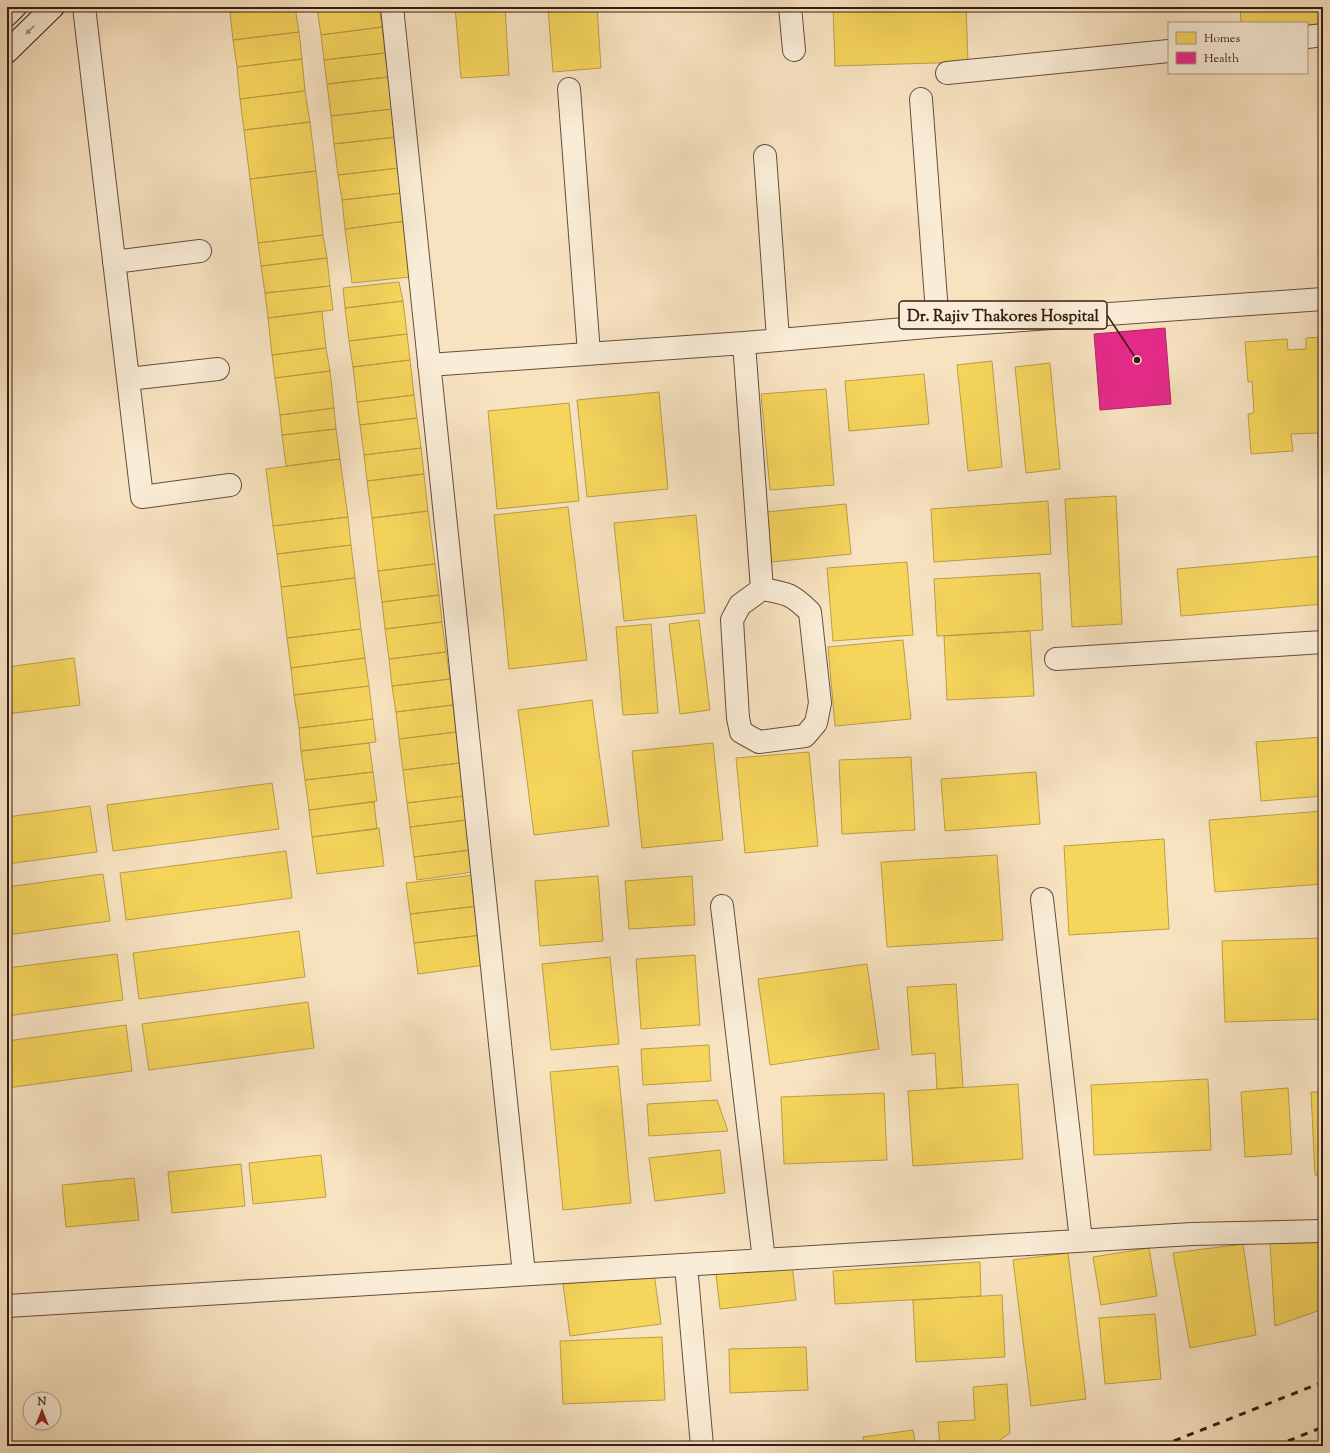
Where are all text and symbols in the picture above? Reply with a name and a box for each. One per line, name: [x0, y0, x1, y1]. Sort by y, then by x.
legend: [1168, 22, 1308, 74]
one-way arrow: [25, 25, 35, 35]
text: Homes: [1204, 30, 1240, 48]
text: Health: [1204, 50, 1239, 68]
callout: Dr. Rajiv Thakores Hospital: [899, 301, 1107, 329]
text: Dr. Rajiv Thakores Hospital: [907, 306, 1100, 329]
north arrow: [22, 1391, 62, 1431]
text: N: [37, 1394, 47, 1410]

